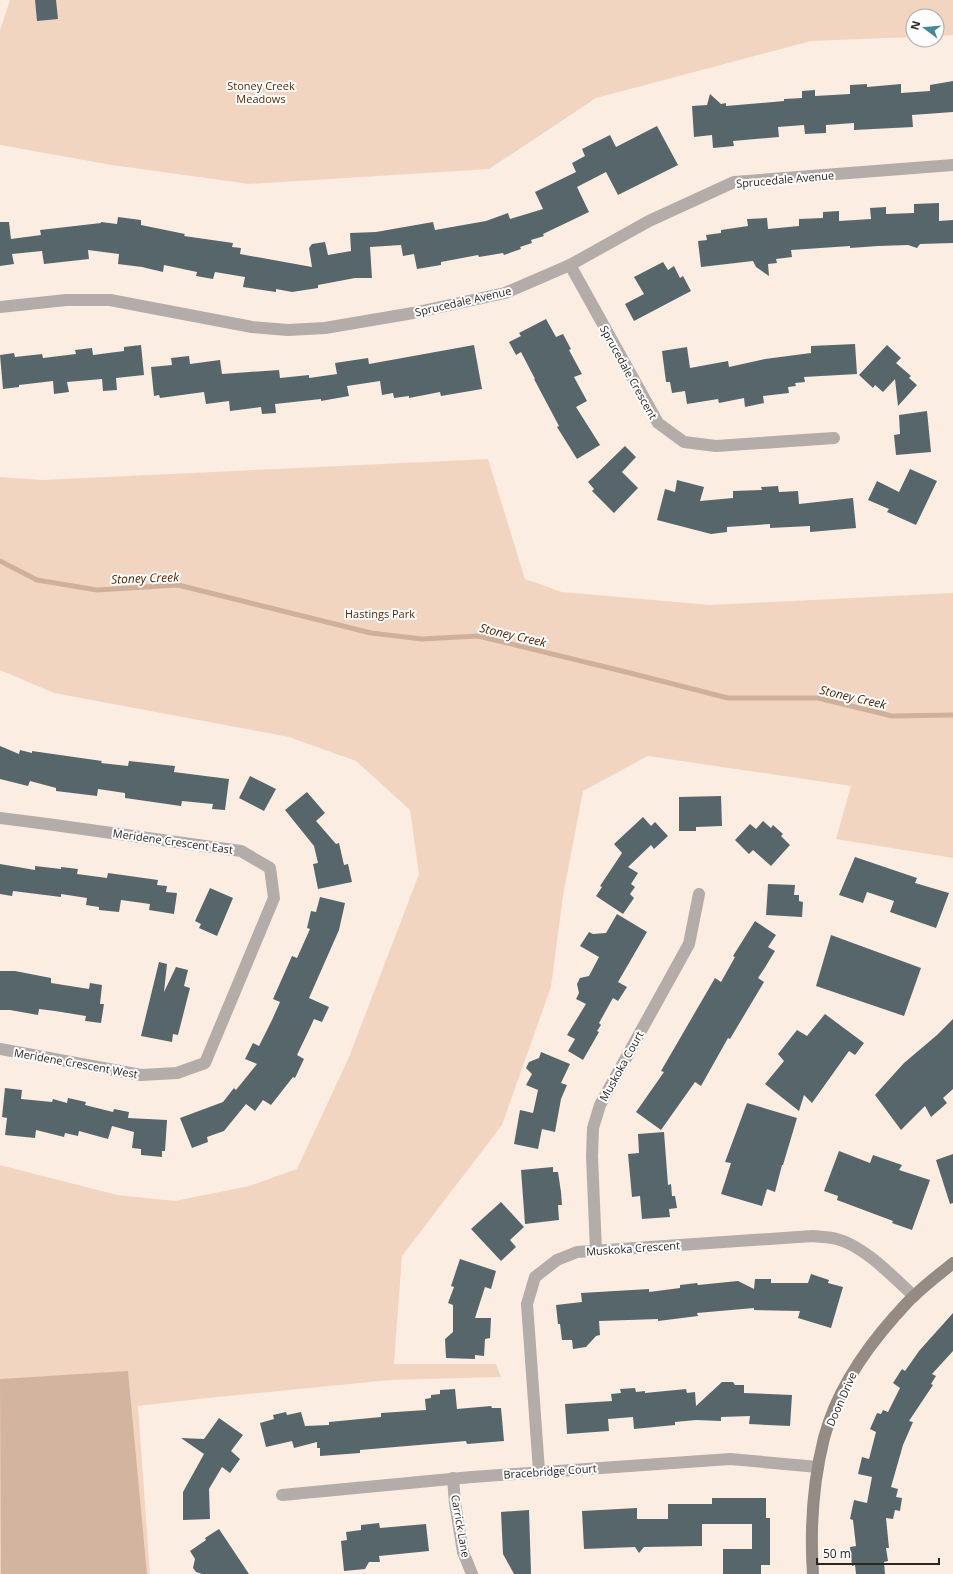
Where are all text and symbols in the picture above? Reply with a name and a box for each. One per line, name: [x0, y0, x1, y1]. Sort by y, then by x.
north arrow: [905, 8, 945, 48]
text: N: [906, 19, 923, 31]
park label: Stoney Creek Meadows: [227, 78, 295, 106]
street label: Sprucedale Avenue: [735, 167, 835, 191]
street label: Sprucedale Avenue: [413, 283, 513, 319]
street label: Sprucedale Crescent: [597, 322, 661, 422]
water label: Stoney Creek: [111, 568, 180, 588]
park label: Hastings Park: [345, 606, 415, 621]
water label: Stoney Creek: [478, 619, 549, 651]
water label: Stoney Creek: [818, 681, 889, 713]
street label: Meridene Crescent East: [112, 825, 234, 857]
street label: Muskoka Court: [596, 1028, 646, 1104]
street label: Meridene Crescent West: [13, 1045, 139, 1081]
street label: Muskoka Crescent: [586, 1237, 680, 1259]
street label: Doon Drive: [822, 1370, 860, 1428]
street label: Bracebridge Court: [503, 1460, 597, 1482]
street label: Carrick Lane: [448, 1493, 474, 1559]
scale bar: [817, 1540, 939, 1566]
text: 50 m: [823, 1545, 851, 1562]

